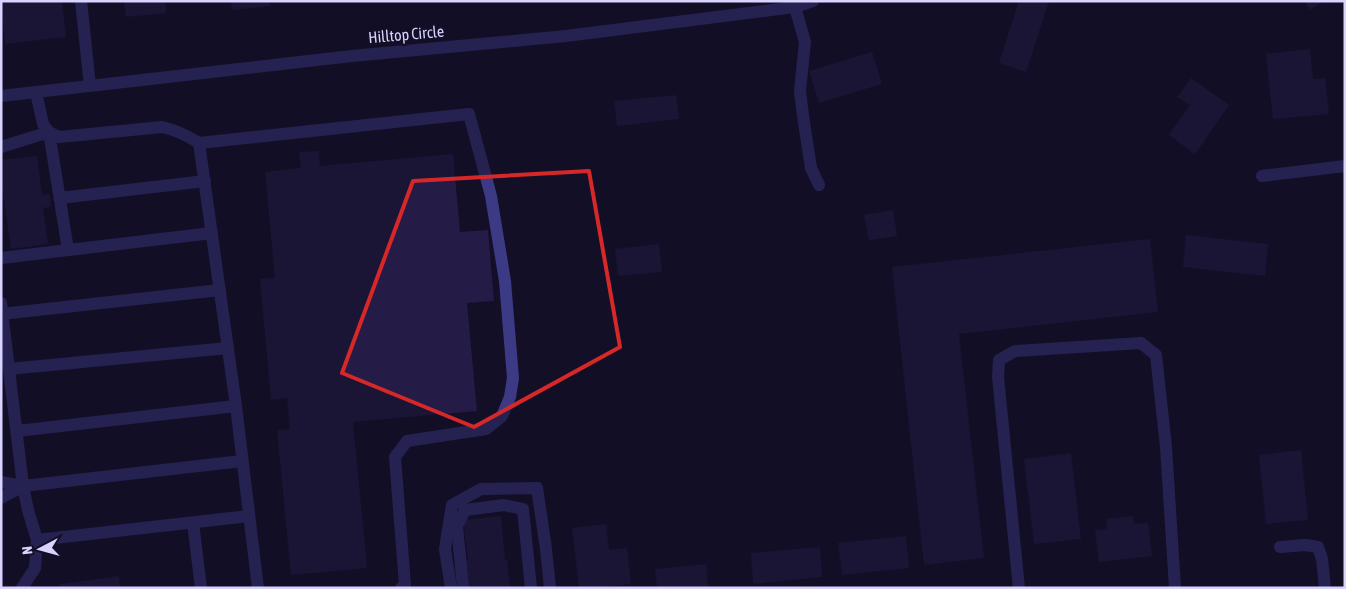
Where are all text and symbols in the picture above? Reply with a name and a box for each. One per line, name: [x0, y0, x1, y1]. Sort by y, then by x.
street label: Hilltop Circle: [367, 22, 445, 47]
north arrow: [15, 524, 65, 574]
text: N: [19, 545, 35, 555]

